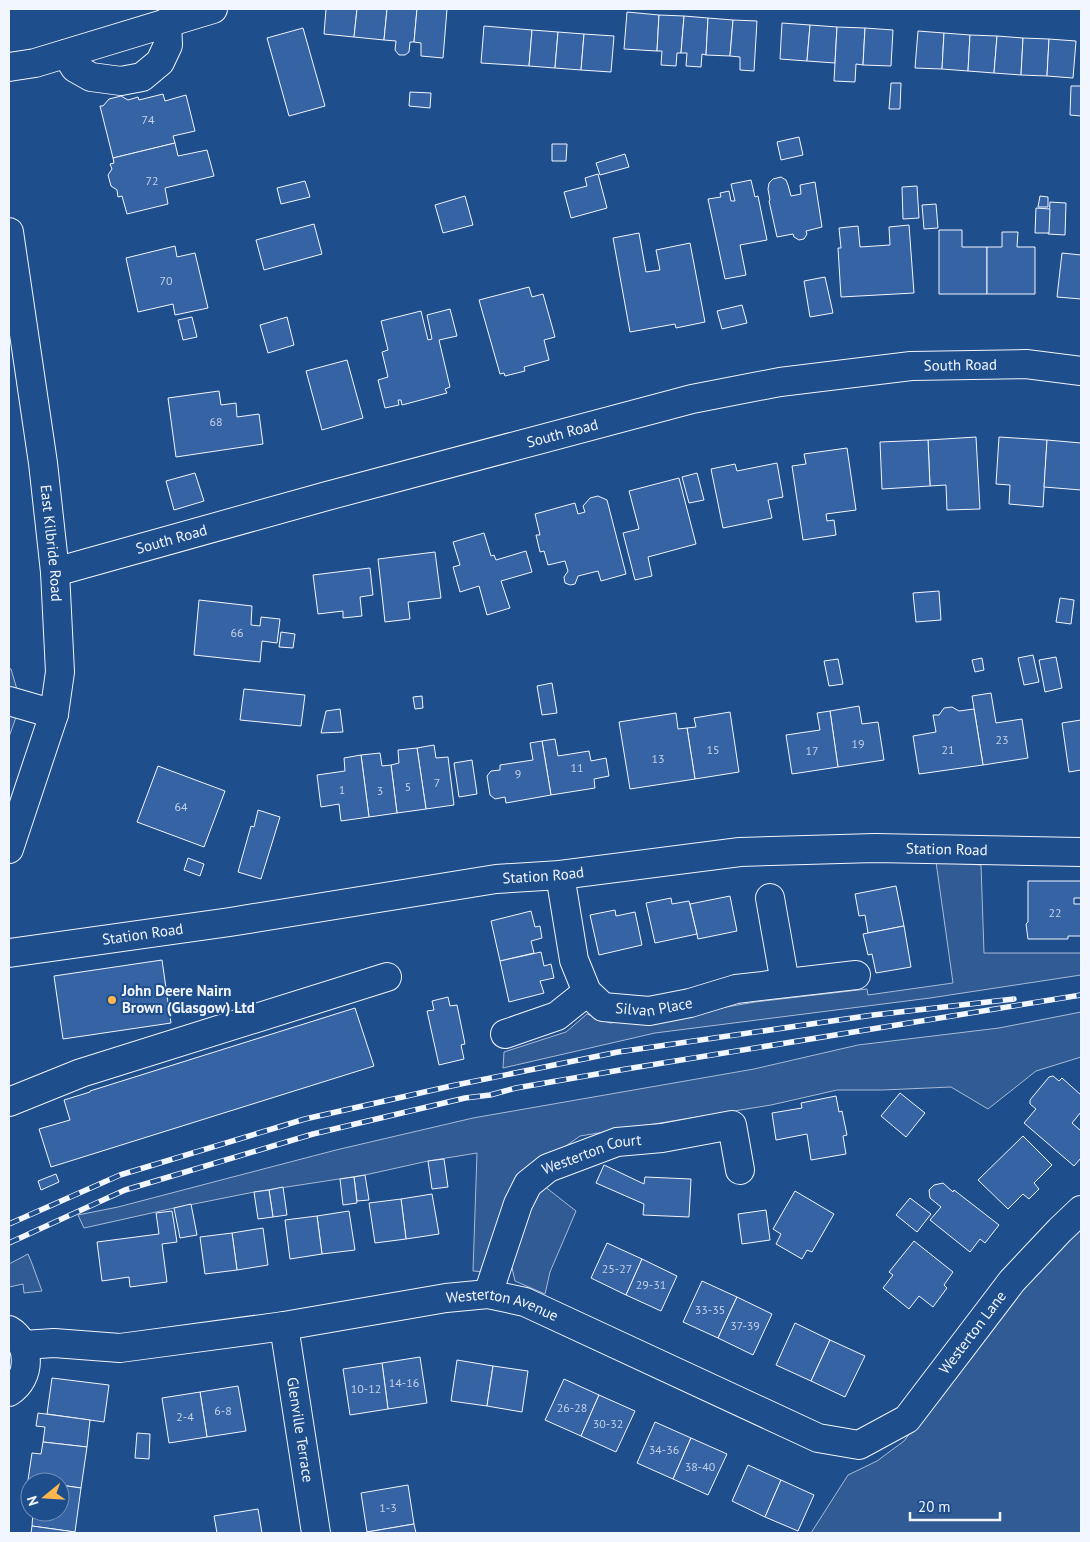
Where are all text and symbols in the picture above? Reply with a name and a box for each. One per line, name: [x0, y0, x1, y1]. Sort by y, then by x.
house number: 74: [141, 112, 155, 127]
house number: 72: [145, 173, 159, 188]
house number: 70: [159, 273, 173, 288]
street label: South Road: [924, 355, 997, 375]
house number: 68: [209, 414, 223, 429]
street label: South Road: [524, 414, 600, 452]
street label: East Kilbride Road: [36, 484, 66, 602]
street label: South Road: [134, 520, 209, 558]
house number: 66: [230, 625, 244, 640]
house number: 23: [995, 732, 1009, 747]
house number: 19: [851, 736, 865, 751]
house number: 15: [706, 742, 720, 757]
house number: 21: [941, 742, 955, 757]
house number: 17: [805, 743, 819, 758]
house number: 13: [651, 751, 665, 766]
house number: 11: [570, 760, 584, 775]
house number: 9: [515, 766, 521, 781]
house number: 7: [434, 775, 440, 790]
house number: 5: [405, 779, 411, 794]
house number: 1: [339, 782, 345, 797]
house number: 3: [377, 783, 383, 798]
house number: 64: [174, 799, 188, 814]
street label: Station Road: [906, 839, 988, 859]
street label: Station Road: [502, 862, 585, 888]
house number: 22: [1048, 905, 1062, 920]
street label: Station Road: [101, 919, 184, 949]
place label: John Deere Nairn Brown (Glasgow) Ltd: [121, 981, 255, 1017]
street label: Silvan Place: [615, 993, 694, 1020]
marker: John Deere Nairn Brown (Glasgow) Ltd: [106, 994, 118, 1006]
street label: Westerton Court: [539, 1130, 642, 1178]
house number: 25-27: [602, 1261, 632, 1276]
house number: 29-31: [636, 1277, 666, 1292]
street label: Westerton Avenue: [445, 1284, 561, 1325]
street label: Westerton Lane: [935, 1287, 1010, 1378]
house number: 33-35: [695, 1302, 725, 1317]
house number: 37-39: [730, 1318, 760, 1333]
house number: 14-16: [389, 1375, 419, 1390]
street label: Glenville Terrace: [283, 1376, 318, 1484]
house number: 10-12: [351, 1381, 381, 1396]
house number: 26-28: [557, 1400, 587, 1415]
house number: 6-8: [214, 1403, 232, 1418]
house number: 2-4: [176, 1409, 194, 1424]
house number: 30-32: [593, 1416, 623, 1431]
house number: 34-36: [649, 1442, 679, 1457]
house number: 38-40: [685, 1459, 716, 1474]
north arrow: [20, 1472, 70, 1522]
scale bar: [910, 1490, 1000, 1522]
text: N: [23, 1494, 43, 1508]
text: 20 m: [918, 1497, 951, 1516]
house number: 1-3: [379, 1500, 397, 1515]

